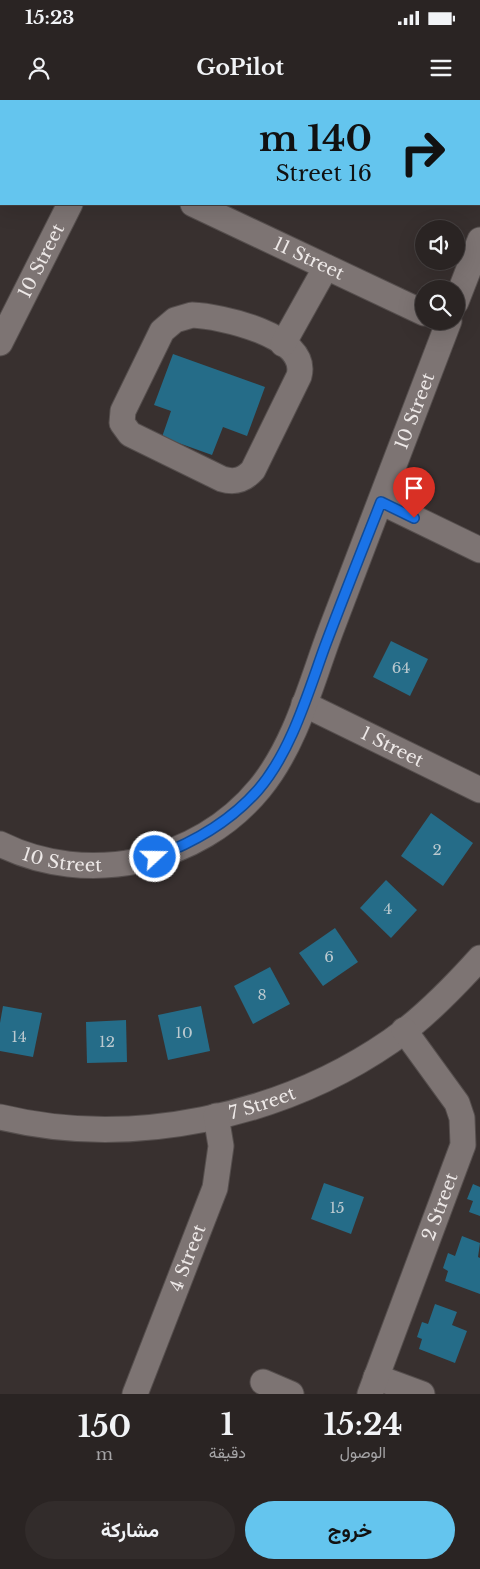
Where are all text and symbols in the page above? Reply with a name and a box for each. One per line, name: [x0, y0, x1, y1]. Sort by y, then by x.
text: 15:23: [25, 6, 74, 29]
icon: person: [25, 54, 53, 82]
text: GoPilot: [196, 54, 284, 81]
icon: menu: [427, 54, 455, 82]
text: 140 m: [259, 117, 372, 160]
icon: right: [390, 120, 455, 185]
text: 16 Street: [276, 160, 372, 187]
street label: 10 Street: [14, 220, 69, 302]
map controls: [415, 220, 465, 330]
button: sound: [415, 220, 465, 270]
street label: 11 Street: [270, 233, 348, 285]
button: search: [415, 280, 465, 330]
street label: 10 Street: [390, 369, 439, 452]
pin: [393, 467, 435, 518]
icon: arrive: [400, 474, 428, 502]
house number: 64: [392, 658, 410, 677]
street label: 1 Street: [357, 722, 427, 772]
position arrow: [128, 830, 180, 882]
house number: 2: [432, 840, 442, 859]
street label: 10 Street: [19, 843, 102, 877]
house number: 4: [384, 899, 392, 918]
house number: 6: [324, 947, 334, 966]
house number: 8: [257, 985, 267, 1004]
house number: 10: [175, 1023, 193, 1042]
house number: 14: [11, 1027, 27, 1046]
house number: 12: [99, 1032, 115, 1051]
street label: 7 Street: [227, 1082, 299, 1124]
street label: 2 Street: [417, 1170, 463, 1243]
house number: 15: [329, 1198, 345, 1217]
street label: 4 Street: [165, 1221, 211, 1294]
text: 1: [221, 1406, 234, 1443]
text: 15:24: [323, 1406, 402, 1443]
text: 150: [78, 1408, 131, 1445]
text: دقيقة: [209, 1442, 246, 1462]
text: الوصول: [340, 1442, 386, 1462]
text: m: [96, 1444, 113, 1464]
button: مشاركة: [25, 1501, 235, 1559]
button: خروج: [245, 1501, 455, 1559]

